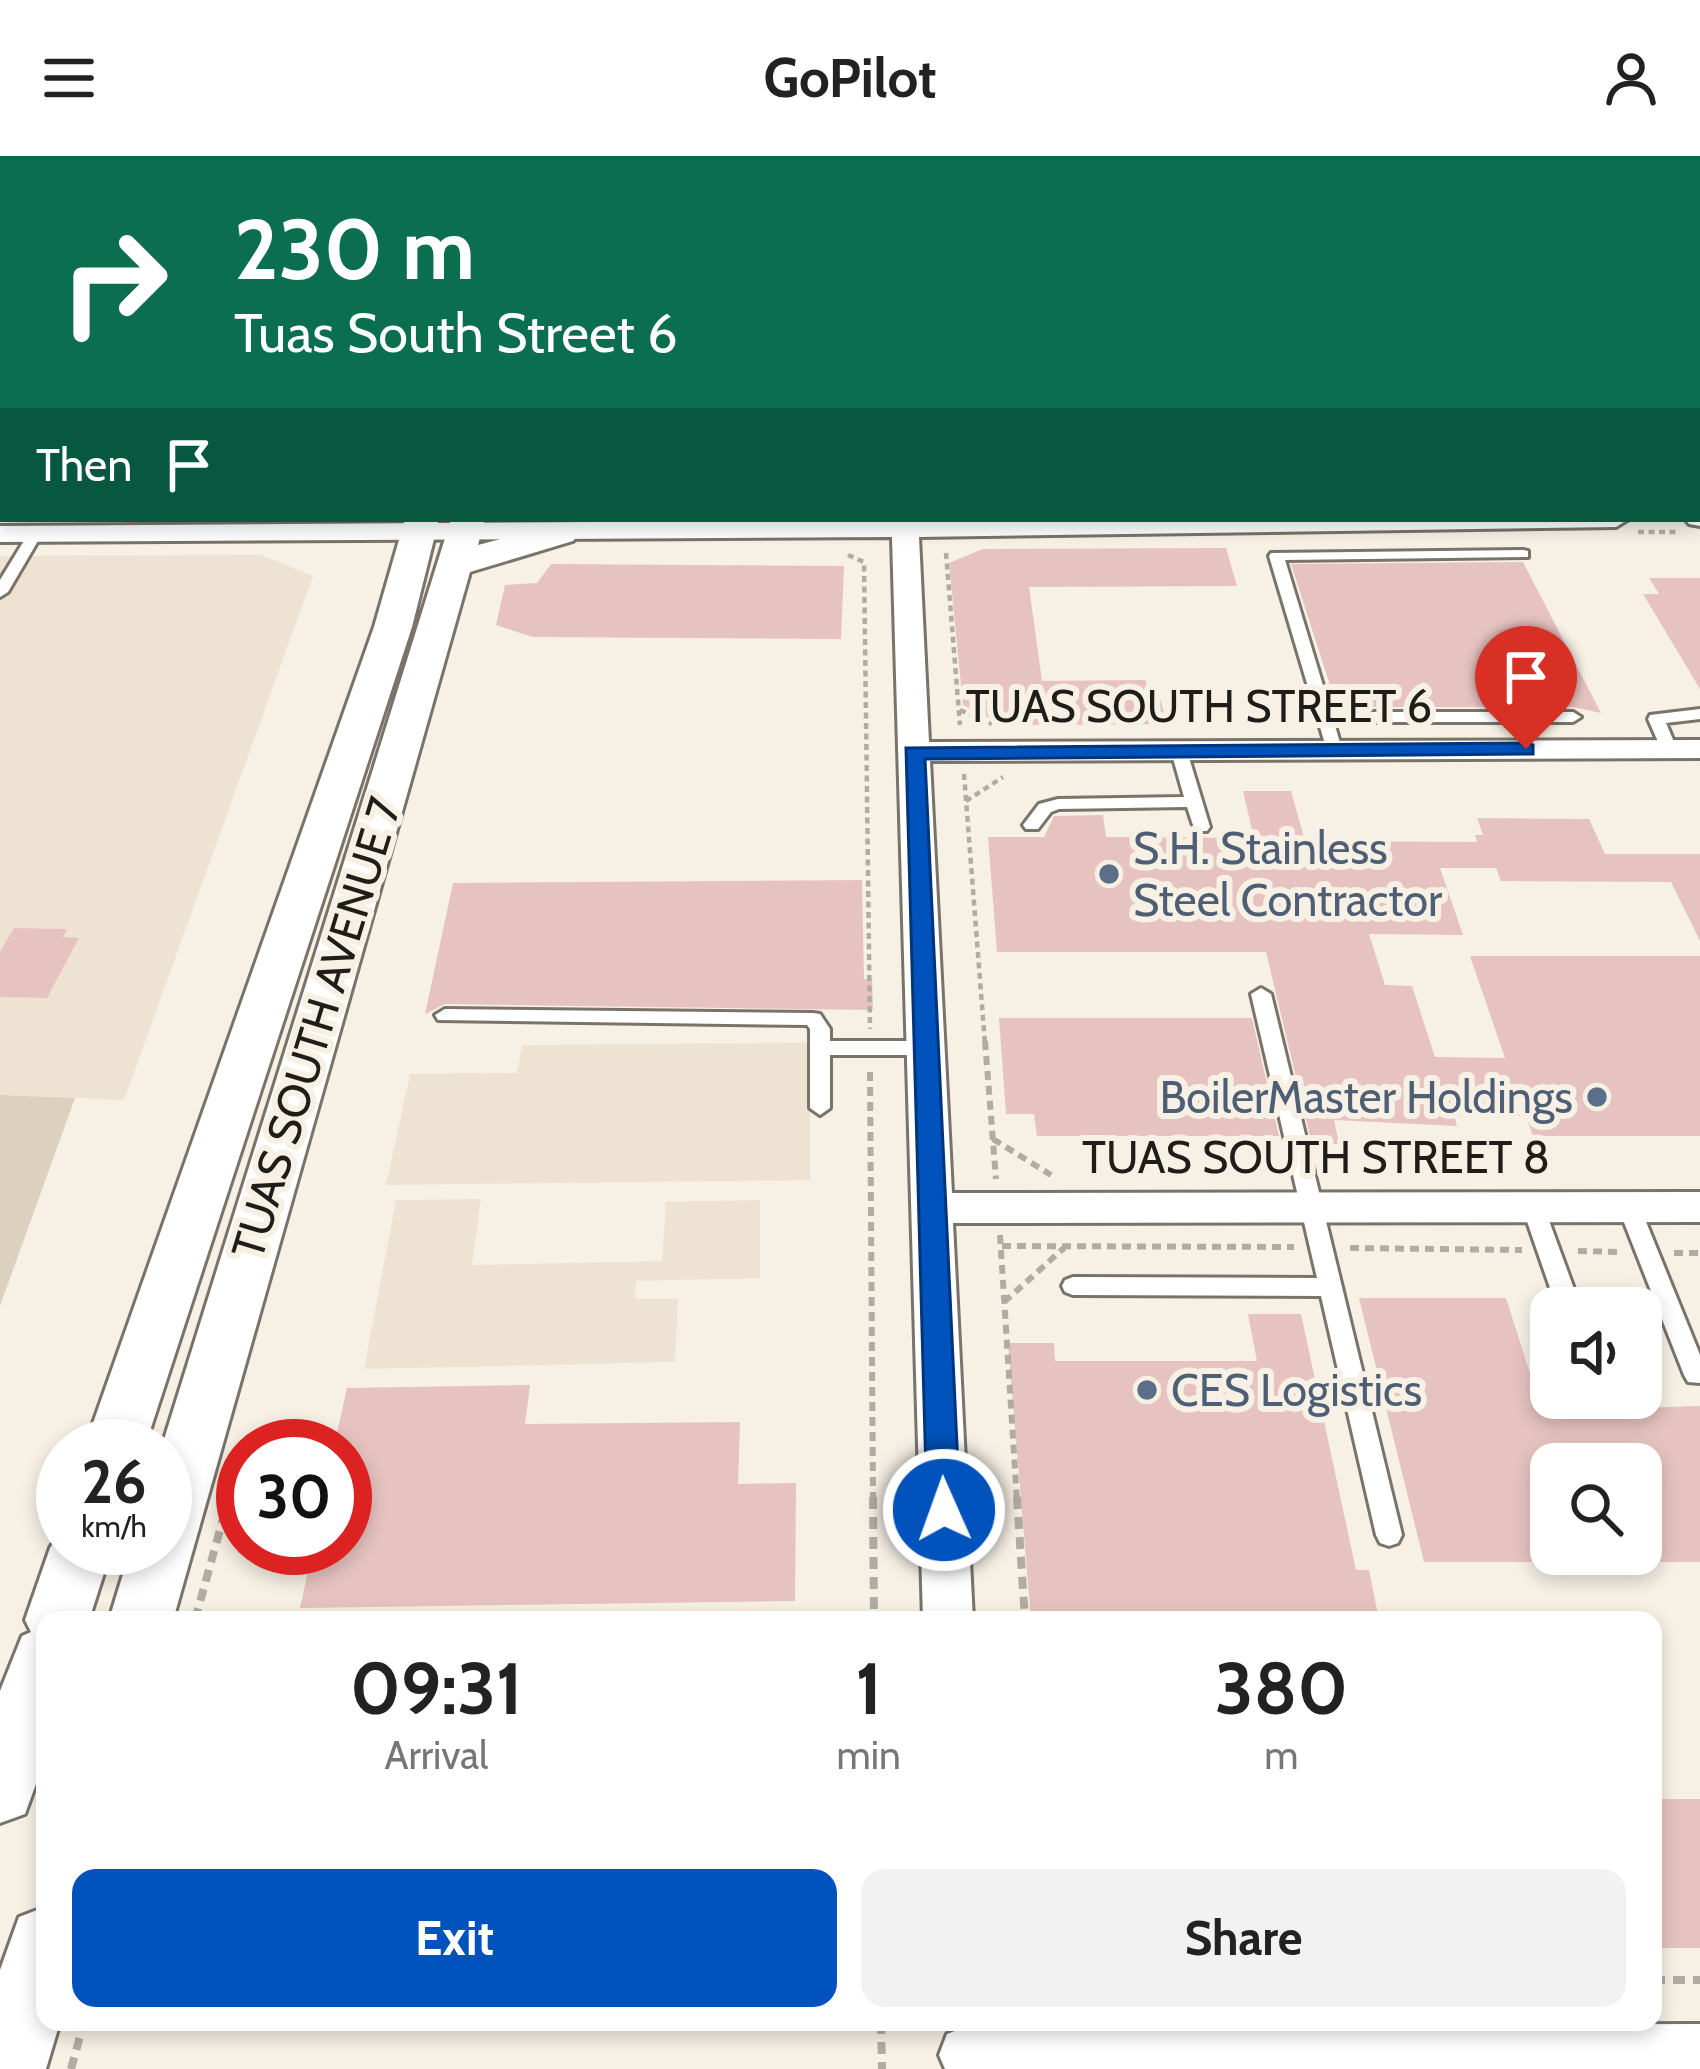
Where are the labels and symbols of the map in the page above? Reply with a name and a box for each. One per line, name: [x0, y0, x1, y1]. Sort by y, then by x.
pin: [1475, 626, 1577, 749]
street label: TUAS SOUTH STREET 6: [966, 679, 1432, 733]
street label: TUAS SOUTH AVENUE 7: [220, 791, 412, 1265]
place label: S.H. Stainless Steel Contractor: [1133, 821, 1443, 927]
marker: S.H. Stainless Steel Contractor: [1096, 861, 1122, 887]
place label: BoilerMaster Holdings: [1159, 1070, 1573, 1124]
marker: BoilerMaster Holdings: [1584, 1084, 1610, 1110]
street label: TUAS SOUTH STREET 8: [1082, 1130, 1550, 1184]
place label: CES Logistics: [1171, 1363, 1422, 1417]
marker: CES Logistics: [1134, 1377, 1160, 1403]
speed limit sign: 30: [216, 1419, 372, 1575]
position arrow: [881, 1447, 1007, 1573]

